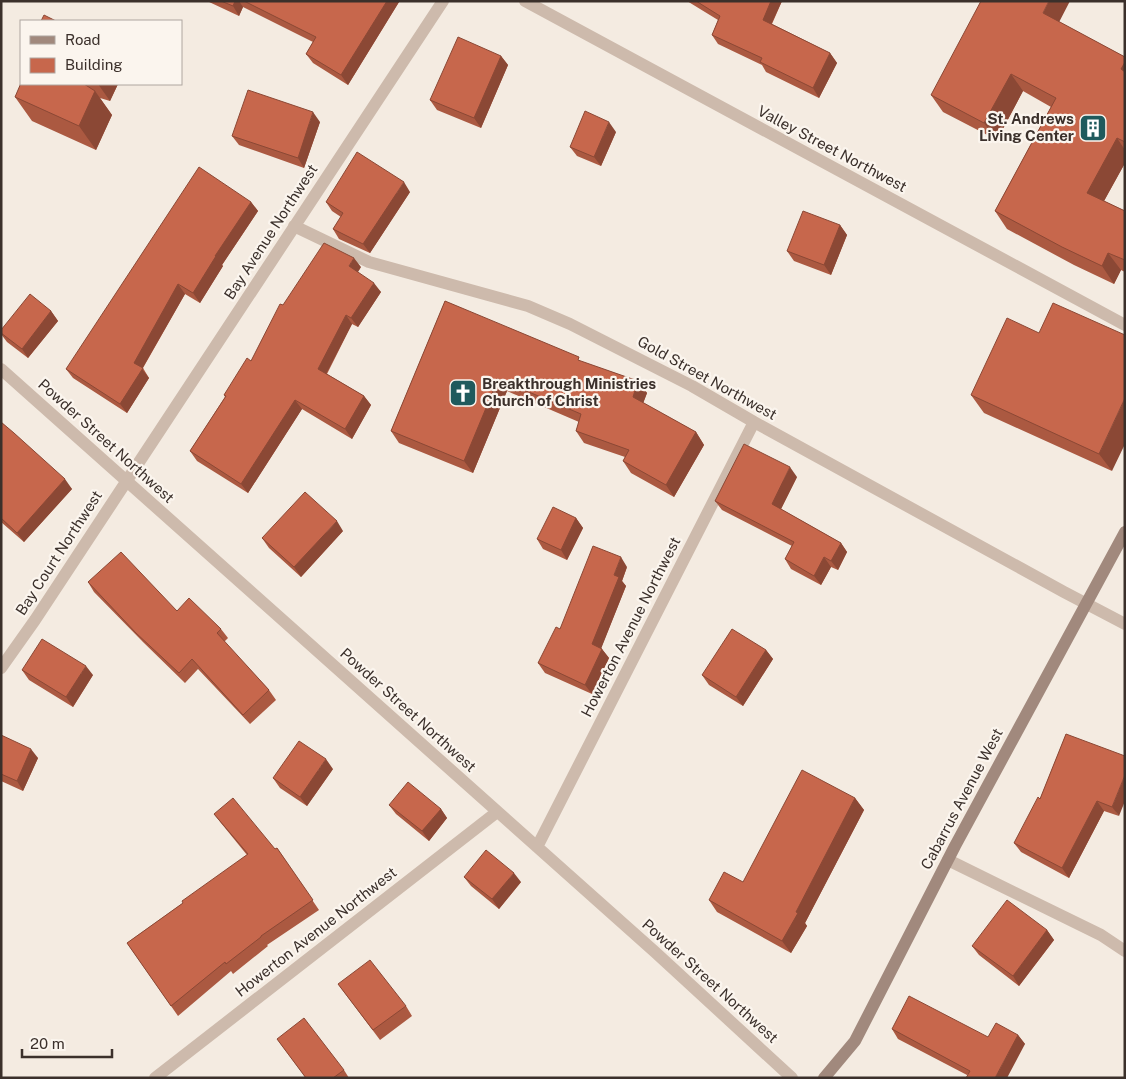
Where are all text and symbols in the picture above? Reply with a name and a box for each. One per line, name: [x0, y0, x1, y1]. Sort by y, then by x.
legend: [20, 20, 182, 85]
text: Road: [65, 31, 101, 48]
text: Building: [65, 56, 123, 73]
street label: Valley Street Northwest: [755, 102, 910, 195]
place label: St. Andrews Living Center: [979, 110, 1074, 144]
building icon: St. Andrews Living Center: [1078, 113, 1108, 143]
street label: Bay Avenue Northwest: [221, 161, 321, 302]
street label: Gold Street Northwest: [635, 332, 780, 423]
street label: Powder Street Northwest: [35, 375, 178, 506]
place label: Breakthrough Ministries Church of Christ: [482, 375, 656, 409]
church icon: Breakthrough Ministries Church of Christ: [448, 378, 478, 408]
street label: Bay Court Northwest: [12, 487, 105, 618]
street label: Howerton Avenue Northwest: [578, 534, 684, 720]
street label: Powder Street Northwest: [337, 644, 480, 775]
street label: Cabarrus Avenue West: [917, 725, 1006, 872]
street label: Howerton Avenue Northwest: [232, 863, 400, 1000]
street label: Powder Street Northwest: [639, 915, 782, 1046]
scale bar: [22, 1026, 112, 1058]
text: 20 m: [30, 1035, 65, 1052]

